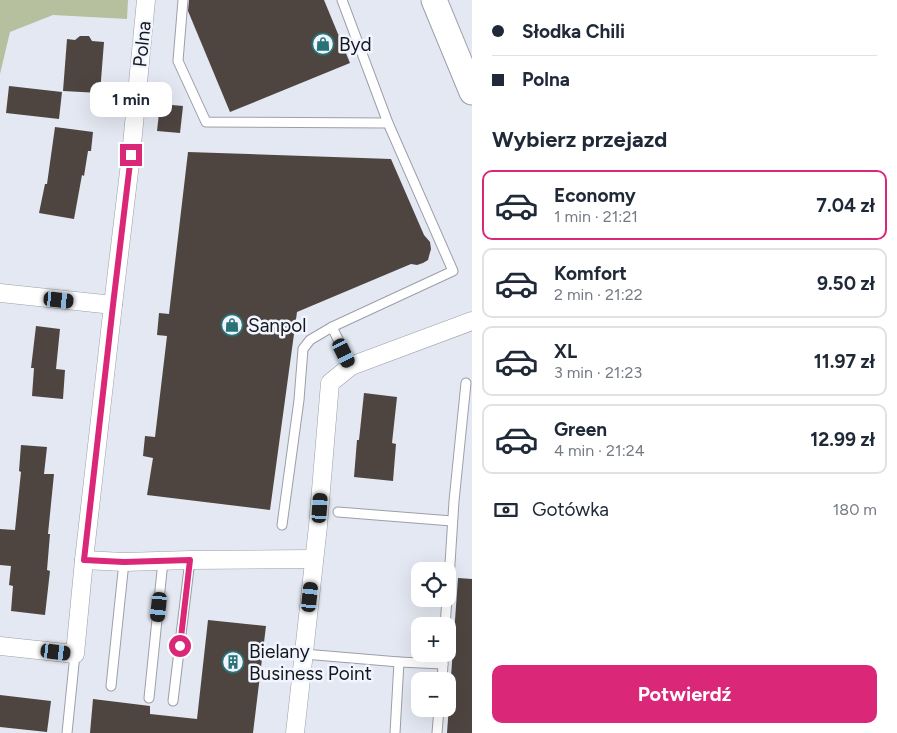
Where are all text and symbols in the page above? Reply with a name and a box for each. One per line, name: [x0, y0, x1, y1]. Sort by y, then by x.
street label: Polna: [128, 20, 156, 68]
text: Słodka Chili: [522, 20, 625, 43]
shop icon: Byd: [311, 32, 335, 56]
place label: Byd: [339, 33, 372, 56]
text: Polna: [522, 68, 570, 91]
callout: 1 min: [90, 82, 172, 118]
text: 1 min: [112, 90, 150, 109]
text: Wybierz przejazd: [492, 126, 667, 153]
route end: [120, 144, 142, 166]
icon: car: [494, 183, 539, 228]
text: Economy: [554, 184, 636, 207]
text: 7.04 zł: [816, 194, 875, 217]
text: 1 min · 21:21: [554, 207, 638, 226]
icon: car: [494, 261, 539, 306]
text: Komfort: [554, 262, 627, 285]
text: 9.50 zł: [817, 272, 875, 295]
text: 2 min · 21:22: [554, 285, 643, 304]
car: [43, 291, 74, 309]
shop icon: Sanpol: [220, 313, 244, 337]
place label: Sanpol: [248, 314, 306, 337]
car: [330, 336, 357, 370]
icon: car: [494, 339, 539, 384]
text: XL: [554, 340, 577, 363]
text: 11.97 zł: [814, 350, 875, 373]
text: 3 min · 21:23: [554, 363, 642, 382]
icon: car: [494, 417, 539, 462]
text: Green: [554, 418, 607, 441]
text: 12.99 zł: [810, 428, 875, 451]
text: 4 min · 21:24: [554, 441, 645, 460]
car: [311, 493, 328, 523]
icon: cash: [492, 496, 520, 524]
text: Gotówka: [532, 498, 609, 521]
text: 180 m: [833, 500, 877, 519]
map controls: [411, 562, 456, 717]
button: locate: [411, 562, 456, 607]
car: [300, 581, 319, 613]
car: [149, 591, 168, 623]
button: +: [411, 617, 456, 662]
route start: [169, 635, 191, 657]
place label: Bielany Business Point: [249, 640, 372, 685]
car: [40, 643, 71, 661]
building icon: Bielany Business Point: [221, 650, 245, 674]
button: Potwierdź: [492, 665, 877, 723]
button: −: [411, 672, 456, 717]

